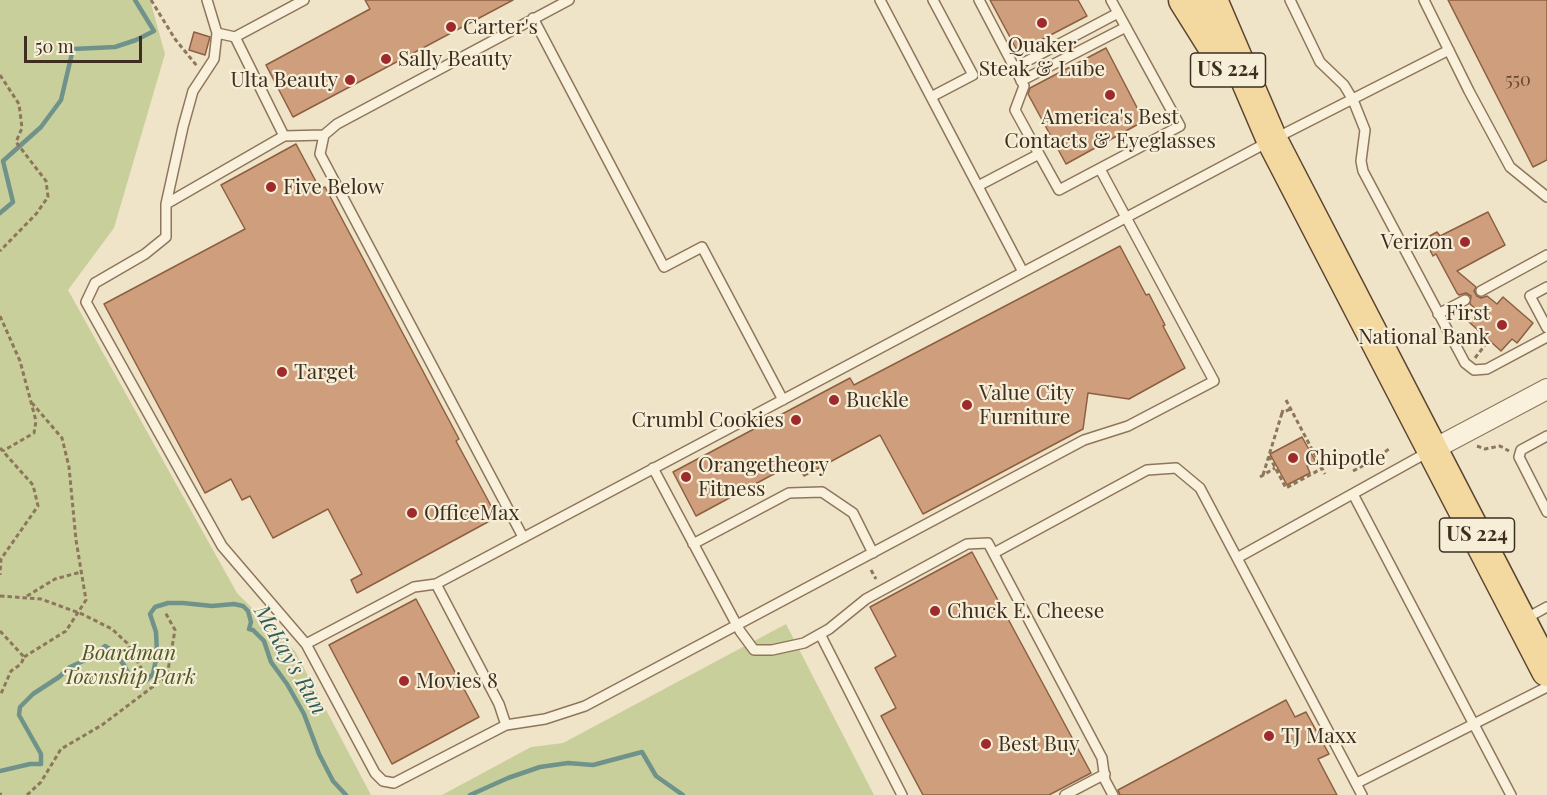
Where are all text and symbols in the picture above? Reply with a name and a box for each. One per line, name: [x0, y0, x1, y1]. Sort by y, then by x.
place label: Carter's: [463, 14, 538, 40]
marker: Quaker Steak & Lube: [1035, 16, 1049, 30]
marker: Carter's: [444, 20, 458, 34]
scale bar: [27, 24, 146, 62]
place label: Quaker Steak & Lube: [979, 32, 1105, 82]
text: 50 m: [35, 34, 74, 58]
place label: Sally Beauty: [398, 46, 512, 72]
marker: Sally Beauty: [379, 52, 393, 66]
road number: US 224: [1190, 53, 1266, 87]
place label: Ulta Beauty: [230, 67, 338, 93]
house number: 550: [1505, 69, 1531, 91]
marker: Ulta Beauty: [343, 73, 357, 87]
marker: America's Best Contacts & Eyeglasses: [1103, 88, 1117, 102]
place label: America's Best Contacts & Eyeglasses: [1004, 104, 1216, 154]
place label: Five Below: [283, 174, 384, 200]
marker: Five Below: [264, 180, 278, 194]
place label: Verizon: [1381, 229, 1453, 255]
marker: Verizon: [1458, 235, 1472, 249]
place label: First National Bank: [1358, 300, 1490, 350]
marker: First National Bank: [1495, 318, 1509, 332]
place label: Target: [294, 359, 355, 385]
marker: Target: [275, 365, 289, 379]
place label: Value City Furniture: [979, 380, 1074, 430]
place label: Buckle: [846, 387, 909, 413]
marker: Buckle: [827, 393, 841, 407]
marker: Value City Furniture: [960, 398, 974, 412]
place label: Crumbl Cookies: [632, 407, 784, 433]
marker: Crumbl Cookies: [789, 413, 803, 427]
place label: Chipotle: [1305, 445, 1386, 471]
marker: Chipotle: [1286, 451, 1300, 465]
place label: Orangetheory Fitness: [698, 452, 829, 502]
marker: Orangetheory Fitness: [679, 470, 693, 484]
place label: OfficeMax: [424, 500, 519, 526]
marker: OfficeMax: [405, 506, 419, 520]
road number: US 224: [1440, 518, 1514, 552]
place label: Chuck E. Cheese: [947, 598, 1104, 624]
water label: McKay's Run: [248, 600, 332, 720]
marker: Chuck E. Cheese: [928, 604, 942, 618]
park label: Boardman Township Park: [62, 640, 196, 690]
place label: Movies 8: [416, 668, 498, 694]
marker: Movies 8: [397, 674, 411, 688]
place label: TJ Maxx: [1281, 723, 1357, 749]
marker: TJ Maxx: [1262, 729, 1276, 743]
place label: Best Buy: [998, 731, 1080, 757]
marker: Best Buy: [979, 737, 993, 751]

